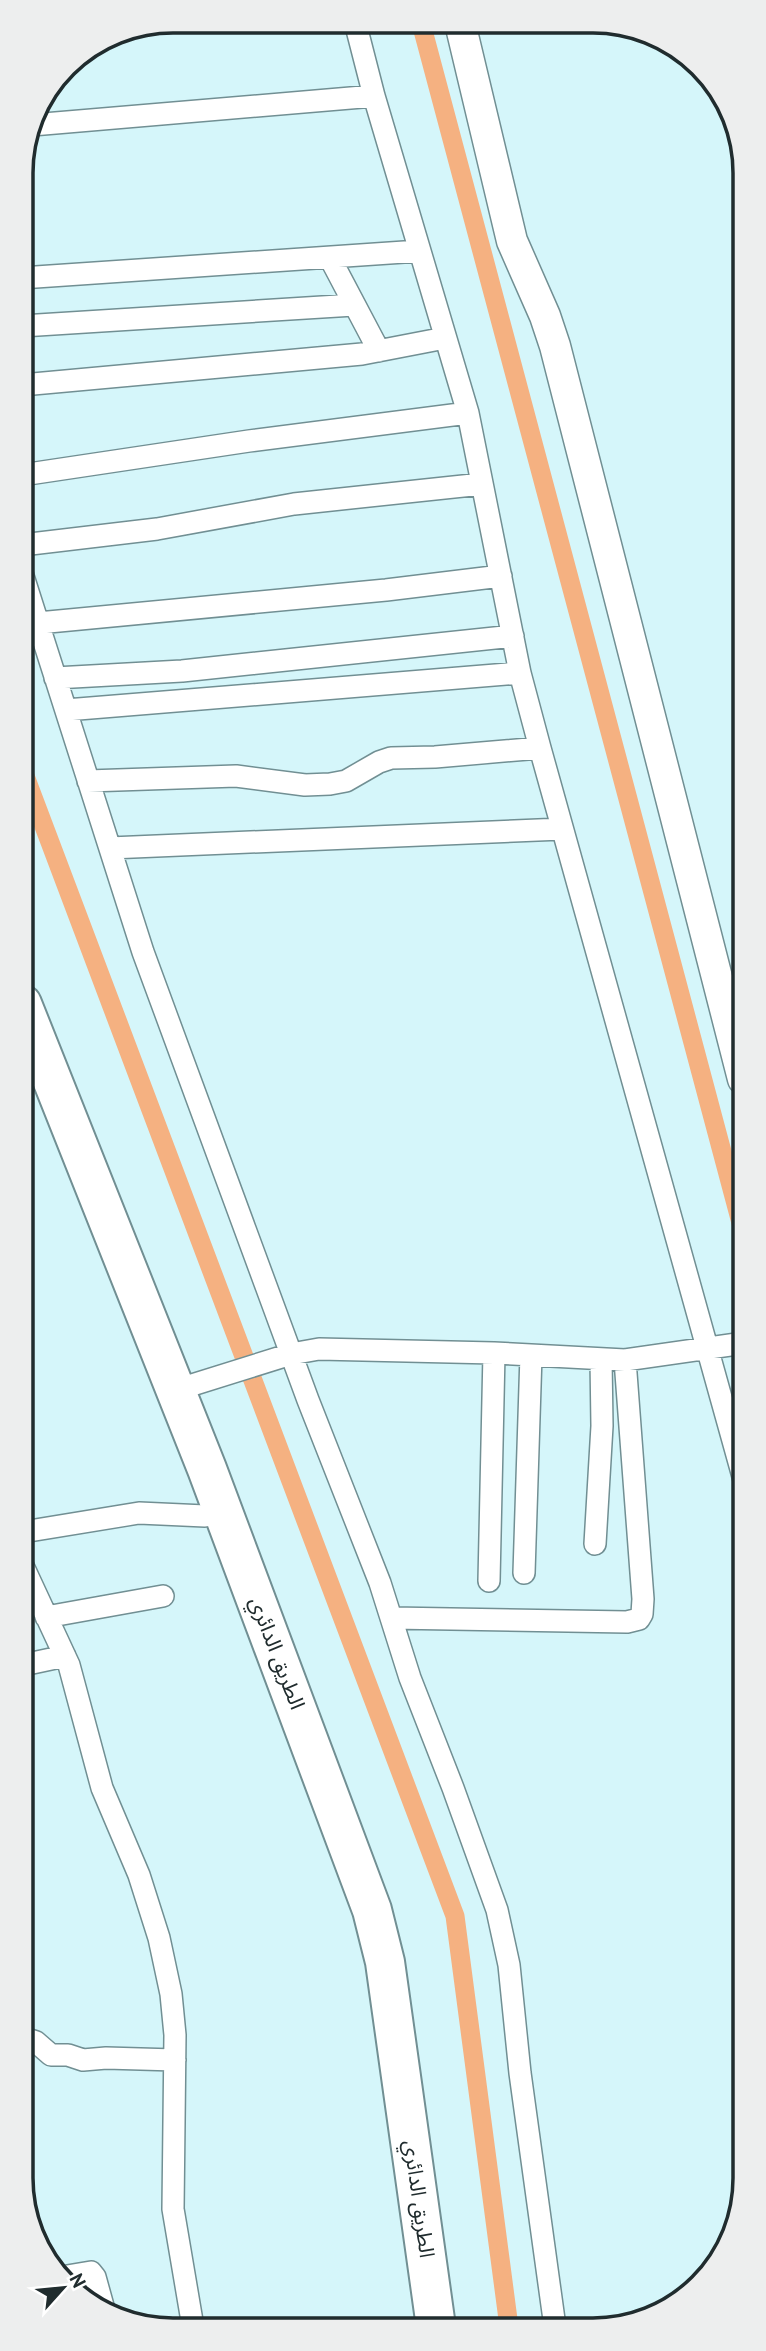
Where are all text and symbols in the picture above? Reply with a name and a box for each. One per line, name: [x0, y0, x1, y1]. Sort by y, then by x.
street label: الطريق الدائري: [241, 1593, 311, 1714]
street label: الطريق الدائري: [395, 2138, 441, 2260]
north arrow: [28, 2253, 98, 2323]
text: N: [65, 2269, 92, 2291]

